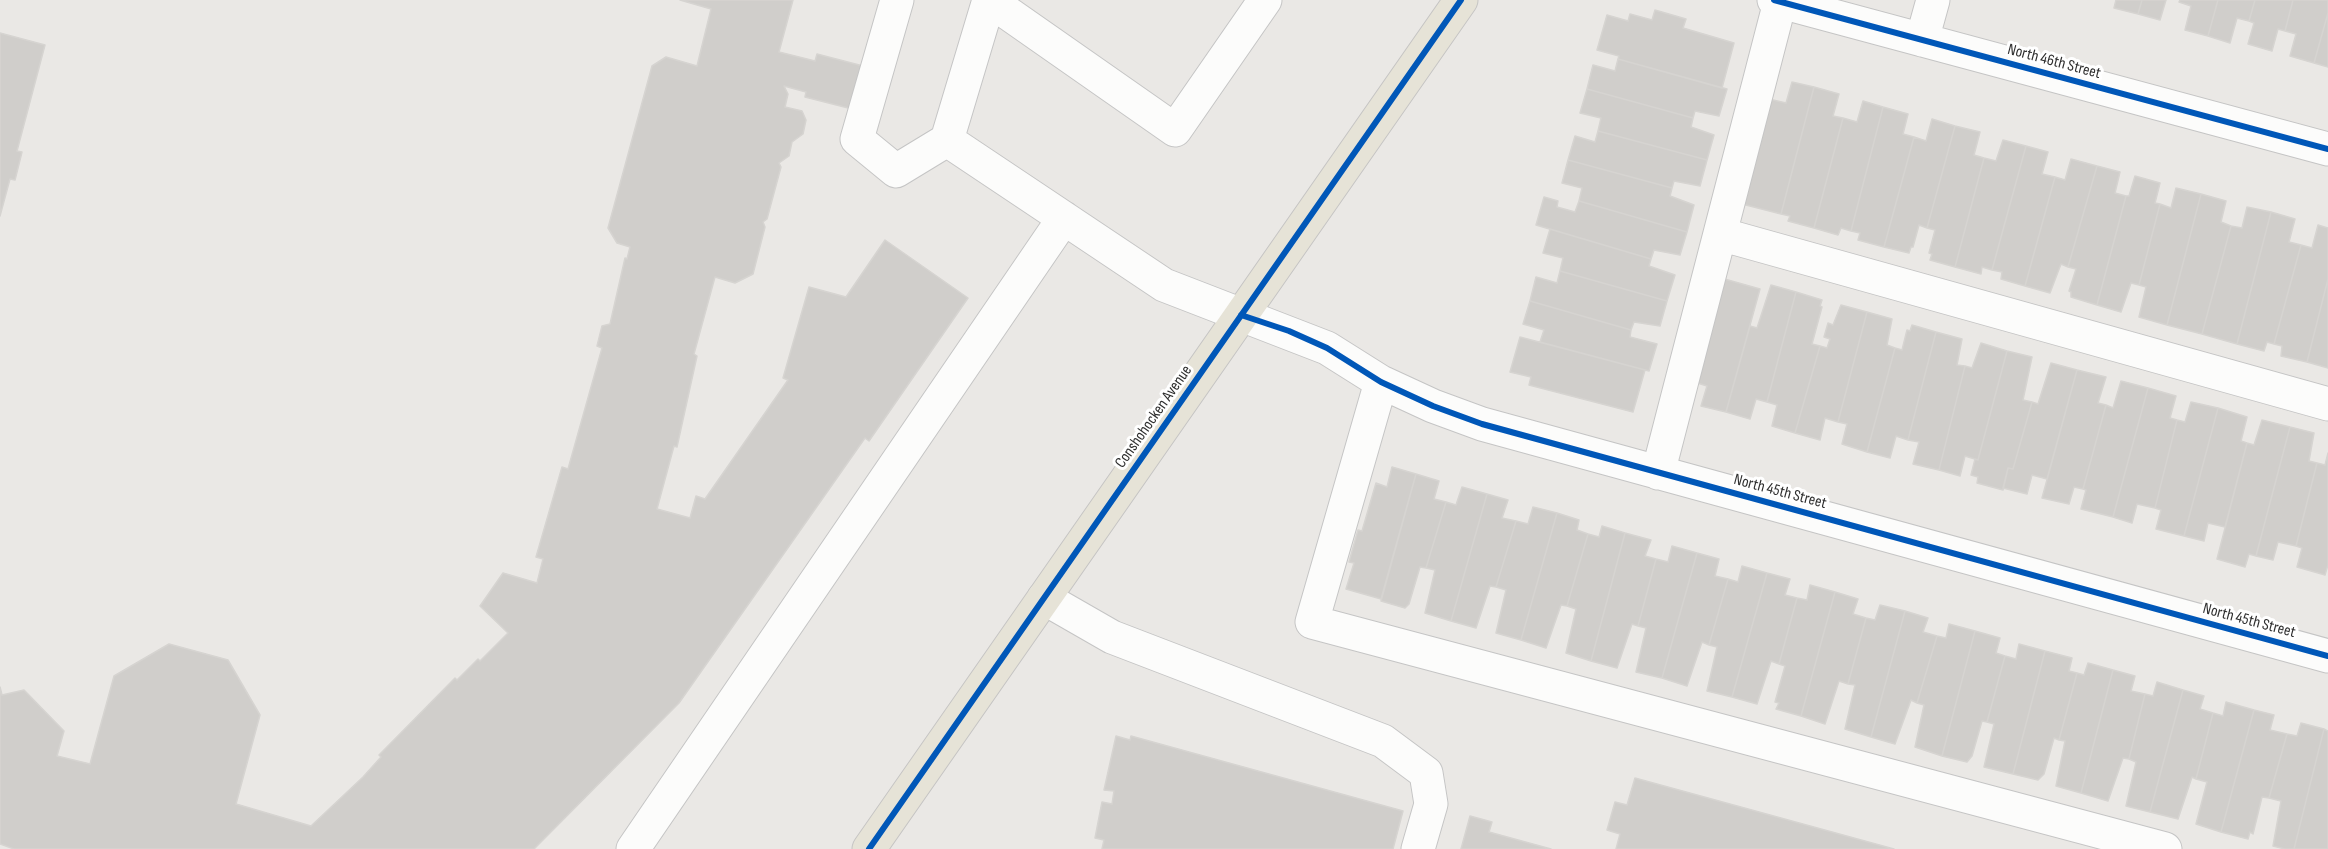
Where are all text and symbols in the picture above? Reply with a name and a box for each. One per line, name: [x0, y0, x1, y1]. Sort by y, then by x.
street label: North 46th Street: [2005, 40, 2103, 84]
street label: Conshohocken Avenue: [1111, 362, 1197, 472]
street label: North 45th Street: [1732, 470, 1828, 514]
street label: North 45th Street: [2201, 599, 2297, 643]

